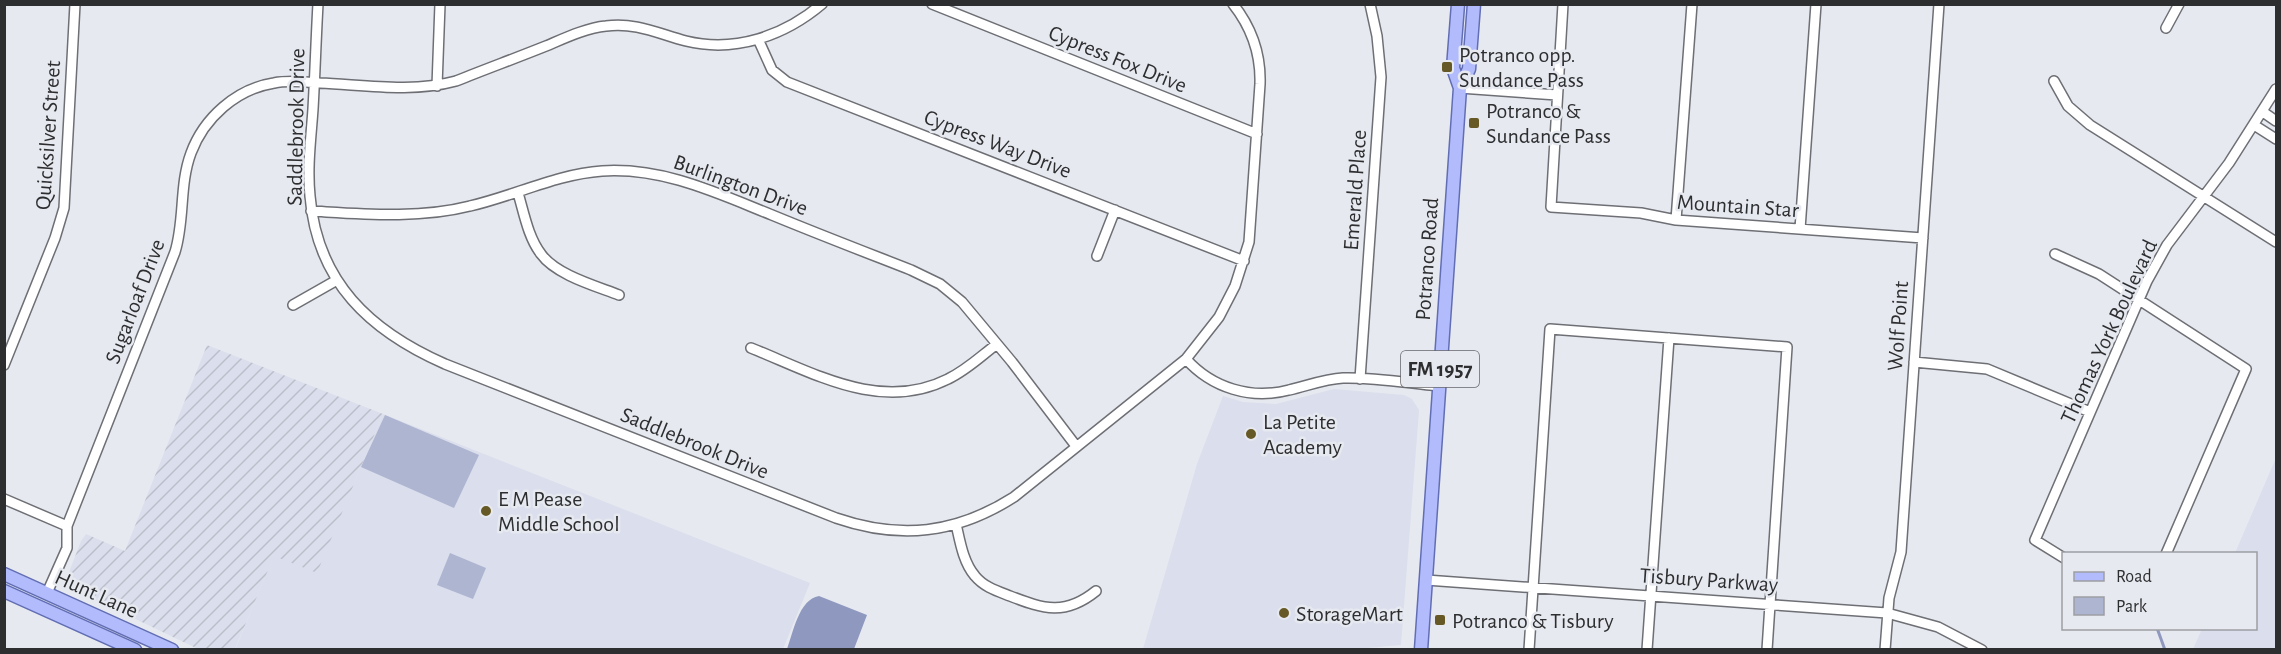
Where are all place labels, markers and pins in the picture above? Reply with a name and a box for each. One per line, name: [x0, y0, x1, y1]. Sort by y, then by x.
place label: Potranco opp. Sundance Pass: [1459, 44, 1584, 91]
marker: Potranco opp. Sundance Pass: [1440, 60, 1454, 74]
place label: Potranco & Sundance Pass: [1486, 100, 1611, 147]
marker: Potranco & Sundance Pass: [1467, 116, 1481, 130]
place label: La Petite Academy: [1263, 411, 1342, 458]
marker: La Petite Academy: [1244, 427, 1258, 441]
place label: E M Pease Middle School: [498, 488, 620, 535]
marker: E M Pease Middle School: [479, 504, 493, 518]
place label: StorageMart: [1296, 603, 1403, 625]
marker: StorageMart: [1277, 606, 1291, 620]
place label: Potranco & Tisbury: [1452, 610, 1614, 632]
marker: Potranco & Tisbury: [1433, 613, 1447, 627]

